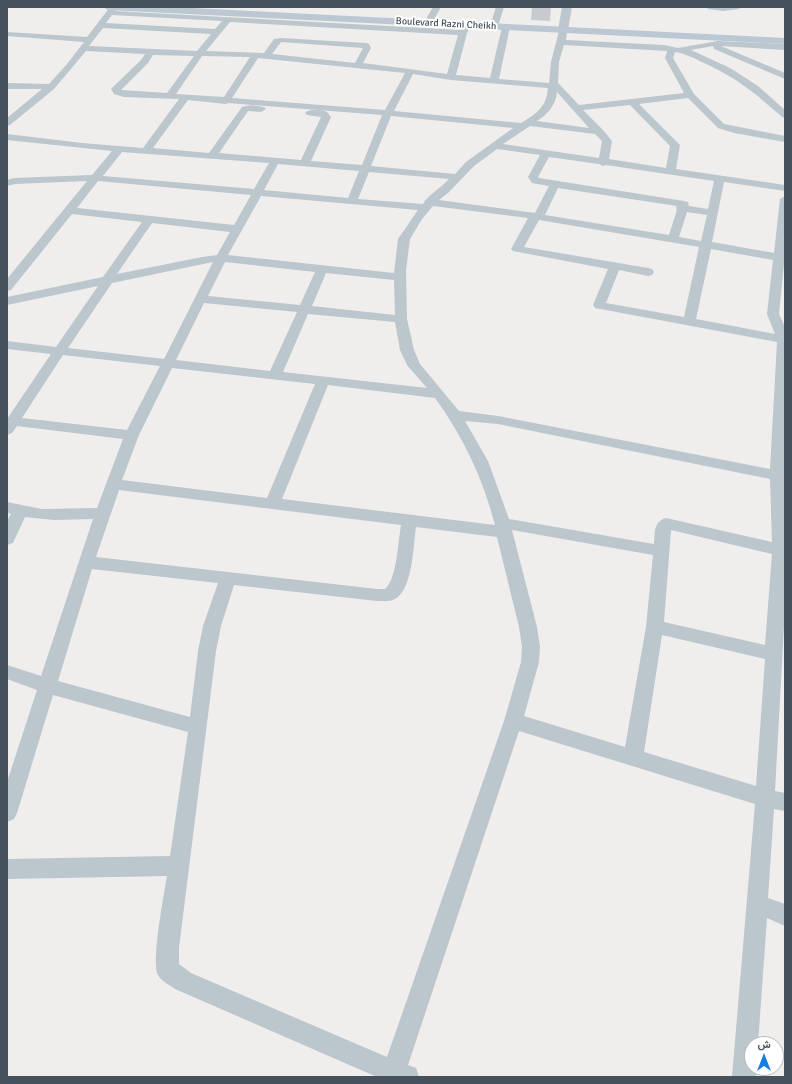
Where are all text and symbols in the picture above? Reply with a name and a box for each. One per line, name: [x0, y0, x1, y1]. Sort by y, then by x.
street label: Boulevard Razni Cheikh: [395, 15, 497, 33]
north arrow: [744, 1036, 784, 1076]
text: ش: [757, 1038, 771, 1051]

